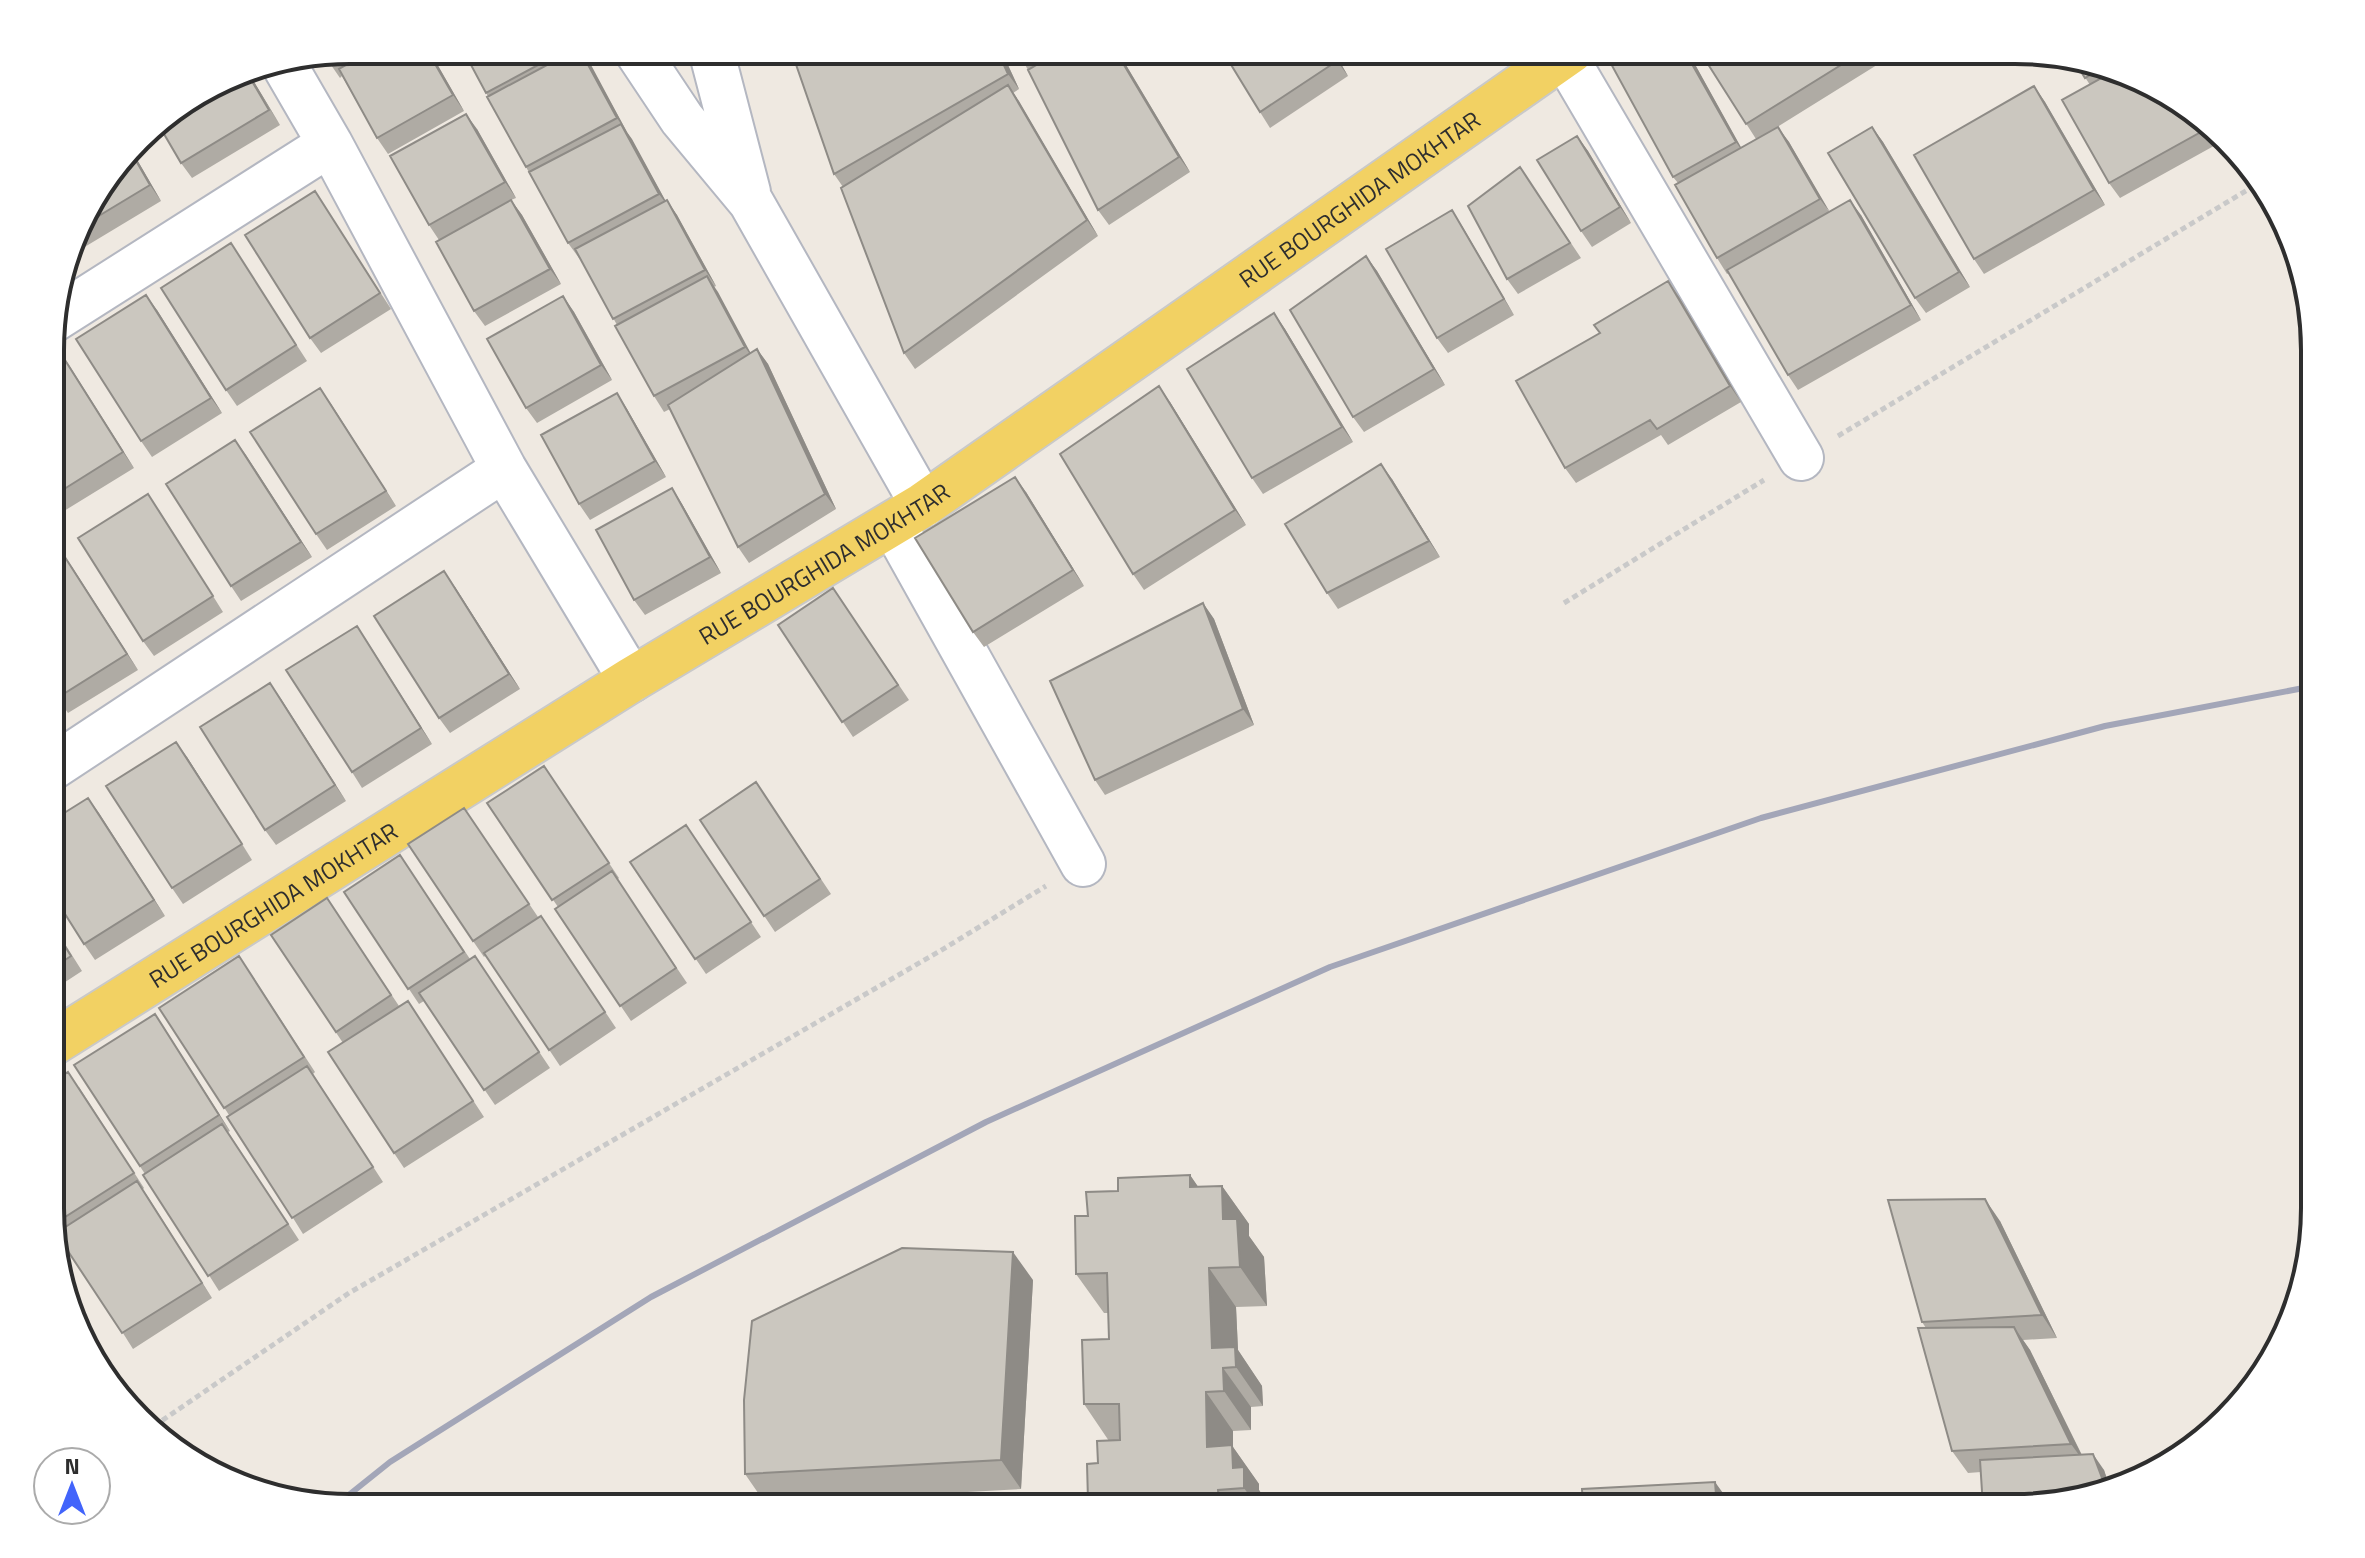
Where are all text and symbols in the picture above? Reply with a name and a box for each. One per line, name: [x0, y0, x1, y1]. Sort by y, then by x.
street label: RUE BOURGHIDA MOKHTAR: [1231, 102, 1488, 296]
street label: RUE BOURGHIDA MOKHTAR: [692, 474, 957, 654]
street label: RUE BOURGHIDA MOKHTAR: [142, 813, 405, 997]
north arrow: [32, 1446, 112, 1526]
text: N: [64, 1449, 80, 1483]

